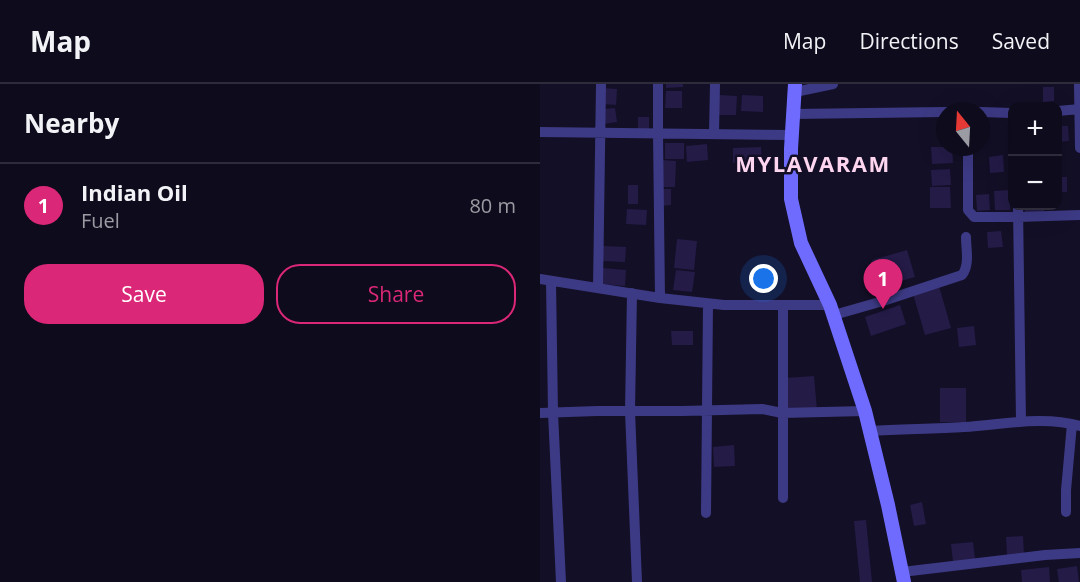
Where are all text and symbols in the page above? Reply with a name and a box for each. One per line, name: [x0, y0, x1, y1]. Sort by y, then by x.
text: Map: [30, 22, 91, 60]
text: Map: [783, 27, 826, 55]
text: Directions: [859, 27, 959, 55]
text: Saved: [992, 27, 1050, 55]
north arrow: [936, 102, 990, 156]
map controls: [1008, 102, 1062, 210]
button: +: [1008, 102, 1062, 156]
text: Nearby: [24, 105, 119, 141]
district label: MYLAVARAM: [735, 148, 891, 178]
button: −: [1008, 156, 1062, 210]
text: Indian Oil: [81, 177, 188, 207]
text: 1: [38, 192, 49, 219]
text: 80 m: [469, 192, 516, 219]
text: Fuel: [81, 207, 120, 234]
pin: 1: [864, 260, 902, 309]
button: Save: [24, 264, 264, 324]
button: Share: [276, 264, 516, 324]
your location: [749, 264, 778, 293]

